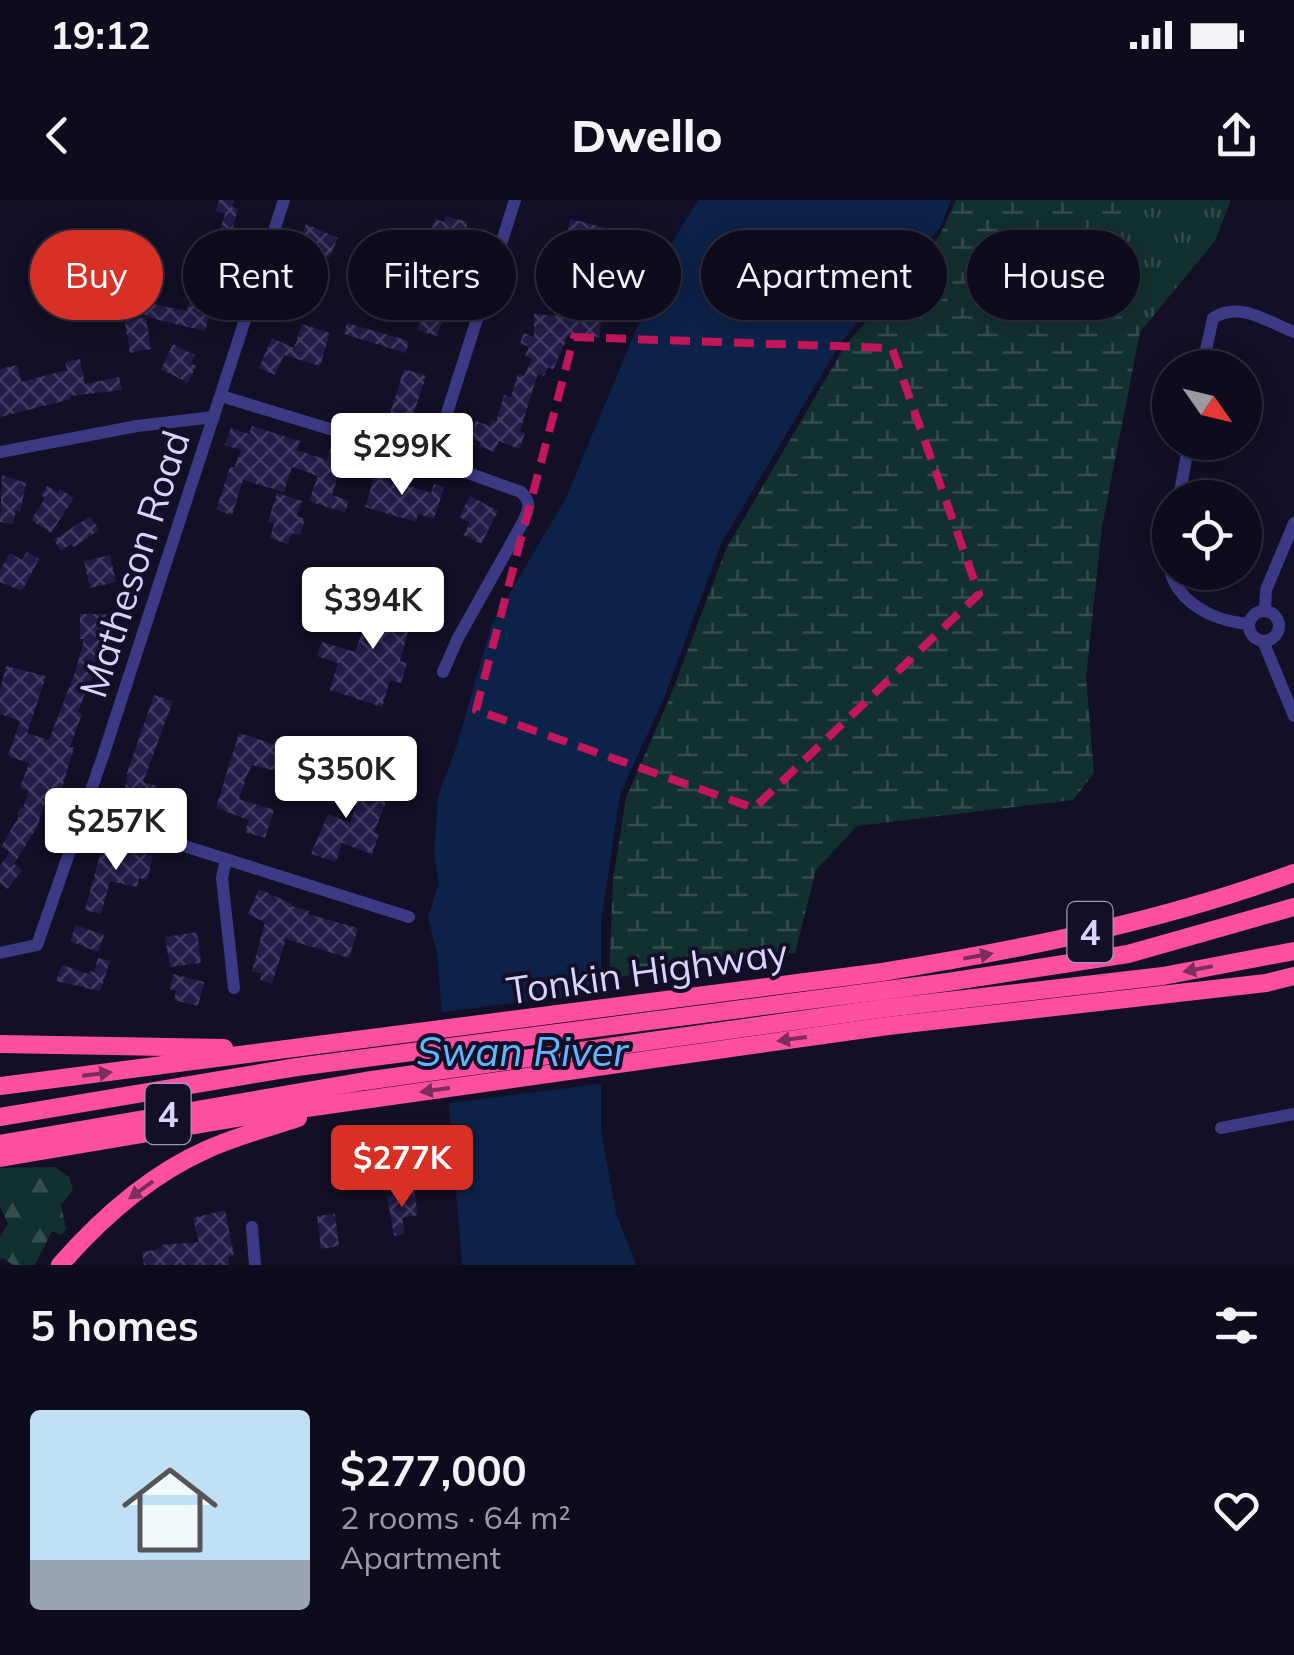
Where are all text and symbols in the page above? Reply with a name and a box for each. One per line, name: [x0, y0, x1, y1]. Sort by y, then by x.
text: 19:12: [50, 11, 151, 59]
text: Dwello: [572, 107, 722, 163]
icon: back: [30, 108, 85, 163]
icon: share: [1209, 108, 1264, 163]
chip: Buy: [30, 230, 163, 320]
chip: Rent: [183, 230, 328, 320]
chip: Filters: [348, 230, 516, 320]
chip: New: [536, 230, 681, 320]
chip: Apartment: [701, 230, 947, 320]
chip: House: [967, 230, 1140, 320]
north arrow: [1152, 350, 1262, 460]
map controls: [1152, 350, 1262, 590]
pin: $299K: [332, 413, 472, 498]
street label: Matheson Road: [68, 425, 200, 703]
text: $299K: [353, 425, 451, 465]
button: locate: [1152, 480, 1262, 590]
pin: $394K: [303, 567, 443, 652]
text: $394K: [324, 579, 422, 619]
pin: $350K: [276, 736, 416, 821]
text: $350K: [297, 748, 395, 788]
pin: $257K: [46, 788, 186, 873]
text: $257K: [67, 800, 165, 840]
road number: 4: [1068, 902, 1112, 962]
street label: Tonkin Highway: [503, 928, 791, 1014]
one-way arrow: [963, 948, 994, 963]
one-way arrow: [1182, 962, 1213, 978]
water label: Swan River: [416, 1026, 629, 1076]
one-way arrow: [775, 1032, 807, 1048]
one-way arrow: [81, 1066, 113, 1082]
one-way arrow: [419, 1082, 451, 1098]
road number: 4: [146, 1084, 190, 1144]
pin: $277K: [332, 1125, 472, 1210]
text: $277K: [353, 1137, 451, 1177]
one-way arrow: [128, 1180, 155, 1199]
icon: filters: [1209, 1298, 1264, 1353]
text: 5 homes: [30, 1299, 199, 1352]
text: $277,000: [340, 1444, 527, 1497]
icon: home: [110, 1450, 230, 1570]
icon: heart: [1209, 1483, 1264, 1538]
text: 2 rooms · 64 m²: [340, 1497, 571, 1537]
text: Apartment: [340, 1537, 501, 1577]

